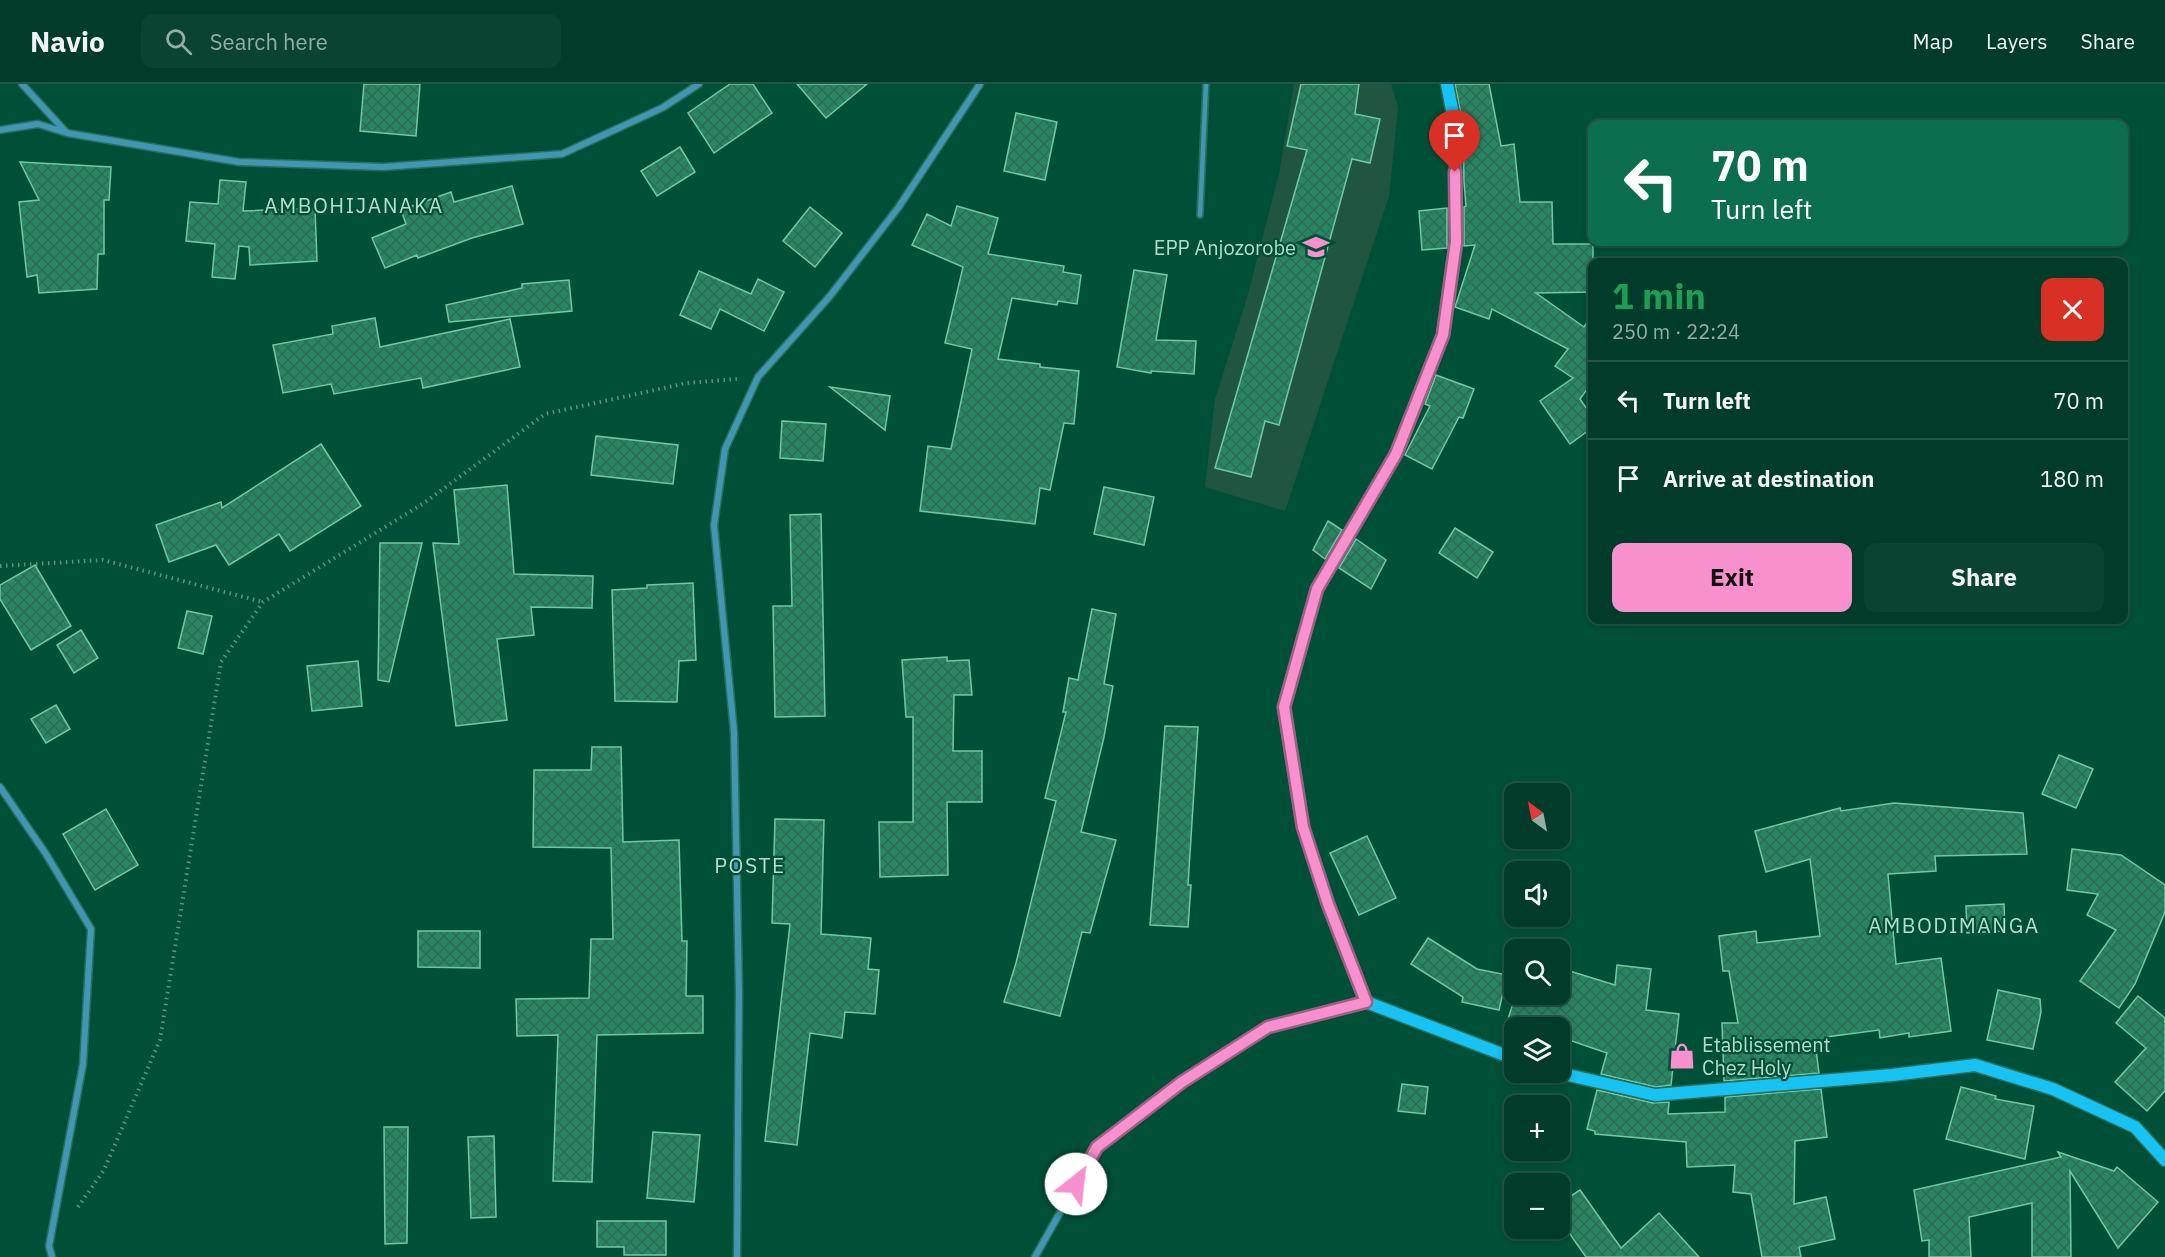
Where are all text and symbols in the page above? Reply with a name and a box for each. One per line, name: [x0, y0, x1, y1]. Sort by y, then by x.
search box: [141, 14, 561, 68]
text: Navio: [30, 23, 105, 60]
icon: search: [162, 25, 195, 58]
text: Search here: [210, 27, 328, 56]
text: Map: [1913, 27, 1953, 55]
text: Layers: [1986, 27, 2048, 55]
text: Share: [2081, 27, 2135, 55]
pin: [1429, 110, 1480, 172]
icon: arrive: [1438, 119, 1471, 152]
text: 70 m: [1711, 138, 1809, 193]
icon: left: [1612, 144, 1690, 222]
district label: AMBOHIJANAKA: [264, 191, 444, 219]
text: Turn left: [1711, 191, 1812, 226]
school or university icon: EPP Anjozorobe: [1301, 232, 1331, 262]
place label: EPP Anjozorobe: [1154, 234, 1296, 261]
text: 1 min: [1612, 272, 1706, 319]
button: close: [2041, 278, 2104, 341]
text: 250 m · 22:24: [1612, 318, 1740, 345]
icon: left: [1612, 384, 1645, 417]
text: Turn left: [1663, 386, 1751, 415]
text: 70 m: [2053, 386, 2104, 415]
icon: arrive: [1612, 462, 1645, 495]
text: Arrive at destination: [1663, 464, 1874, 493]
text: 180 m: [2040, 464, 2104, 493]
button: Exit: [1612, 543, 1852, 612]
button: Share: [1864, 543, 2104, 612]
north arrow: [1504, 783, 1570, 849]
map controls: [1504, 783, 1570, 1239]
district label: POSTE: [714, 851, 786, 879]
button: sound: [1504, 861, 1570, 927]
district label: AMBODIMANGA: [1868, 911, 2040, 939]
button: search: [1504, 939, 1570, 1005]
button: layers: [1504, 1017, 1570, 1083]
place label: Etablissement Chez Holy: [1702, 1031, 1831, 1081]
shop icon: Etablissement Chez Holy: [1667, 1041, 1697, 1071]
button: +: [1504, 1095, 1570, 1161]
position arrow: [1044, 1152, 1108, 1216]
button: −: [1504, 1173, 1570, 1239]

